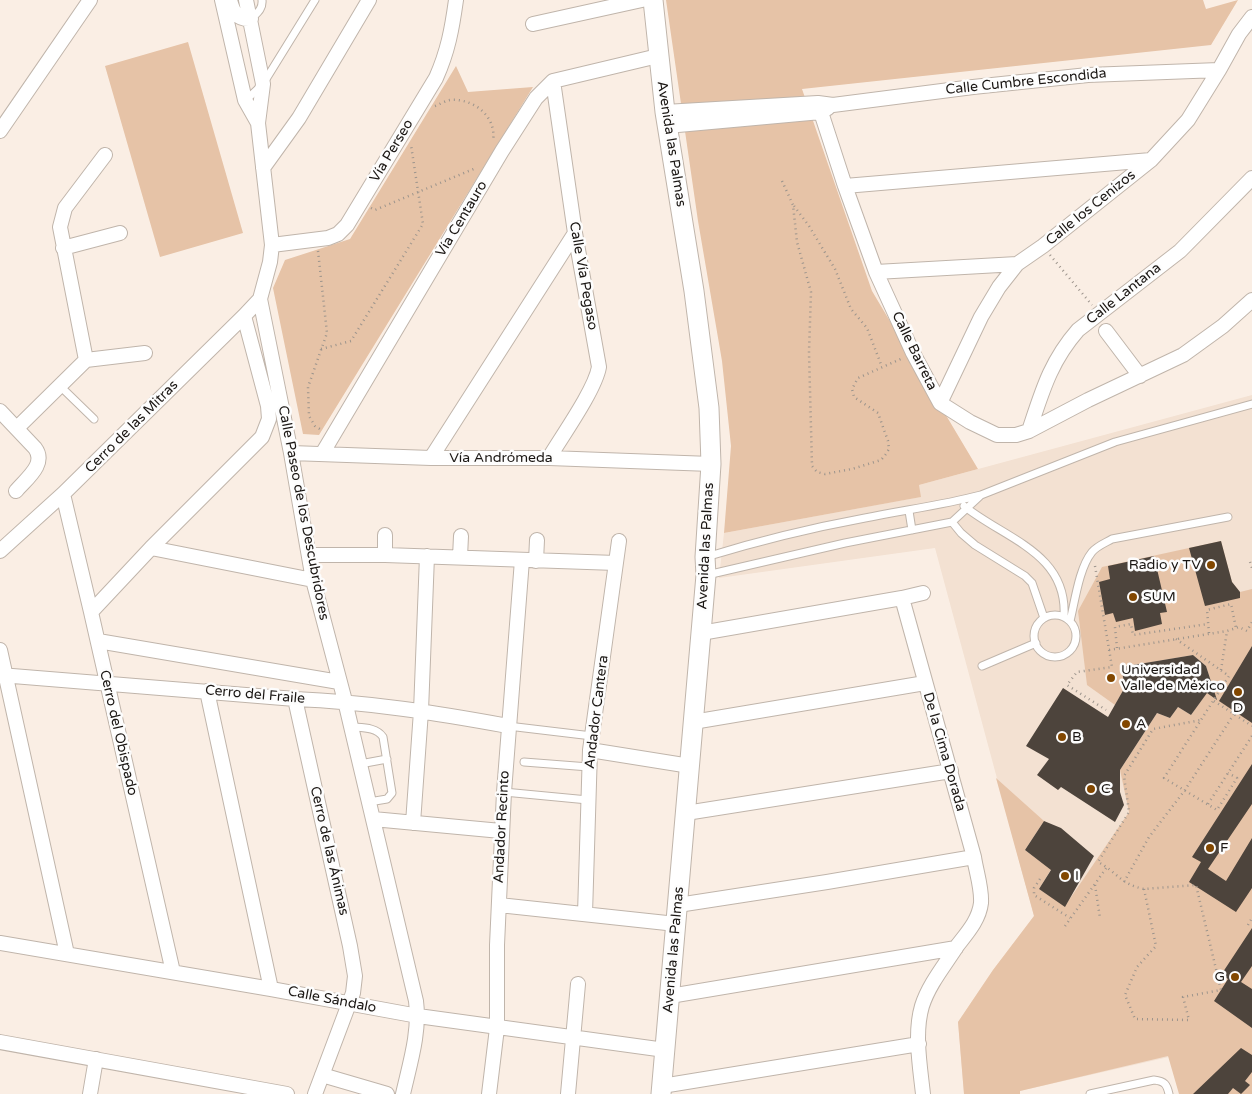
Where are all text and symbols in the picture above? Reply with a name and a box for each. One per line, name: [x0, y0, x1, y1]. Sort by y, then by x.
street label: Calle Cumbre Escondida: [945, 65, 1107, 99]
street label: Avenida las Palmas: [653, 80, 689, 208]
street label: Vía Perseo: [367, 117, 417, 185]
street label: Calle los Cenizos: [1043, 167, 1139, 249]
street label: Vía Centauro: [433, 178, 491, 260]
street label: Calle Vía Pegaso: [565, 220, 601, 332]
street label: Calle Lantana: [1083, 260, 1165, 328]
street label: Calle Barreta: [888, 309, 940, 393]
street label: Cerro de las Mitras: [82, 377, 182, 477]
street label: Calle Paseo de los Descubridores: [274, 404, 332, 622]
street label: Vía Andrómeda: [449, 450, 553, 466]
street label: Avenida las Palmas: [694, 482, 718, 610]
place label: Radio y TV: [1129, 557, 1201, 573]
marker: Radio y TV: [1205, 559, 1217, 571]
place label: SUM: [1143, 589, 1176, 605]
marker: SUM: [1127, 591, 1139, 603]
street label: Andador Cantera: [582, 654, 612, 770]
place label: Universidad Valle de México: [1121, 662, 1225, 694]
street label: Cerro del Obispado: [95, 669, 141, 797]
marker: Universidad Valle de México: [1105, 672, 1117, 684]
street label: Cerro del Fraile: [204, 682, 306, 708]
marker: D: [1232, 686, 1244, 698]
street label: De la Cima Dorada: [919, 691, 969, 813]
place label: D: [1233, 700, 1243, 716]
place label: A: [1136, 716, 1146, 732]
marker: A: [1120, 718, 1132, 730]
place label: B: [1072, 729, 1082, 745]
marker: B: [1056, 731, 1068, 743]
street label: Andador Recinto: [491, 770, 513, 884]
place label: C: [1101, 781, 1111, 797]
marker: C: [1085, 783, 1097, 795]
street label: Cerro de las Ánimas: [306, 785, 352, 917]
place label: F: [1220, 840, 1229, 856]
marker: F: [1204, 842, 1216, 854]
place label: I: [1075, 868, 1079, 884]
marker: I: [1059, 870, 1071, 882]
street label: Avenida las Palmas: [660, 886, 688, 1014]
place label: G: [1214, 969, 1225, 985]
marker: G: [1229, 971, 1241, 983]
street label: Calle Sándalo: [286, 983, 378, 1017]

